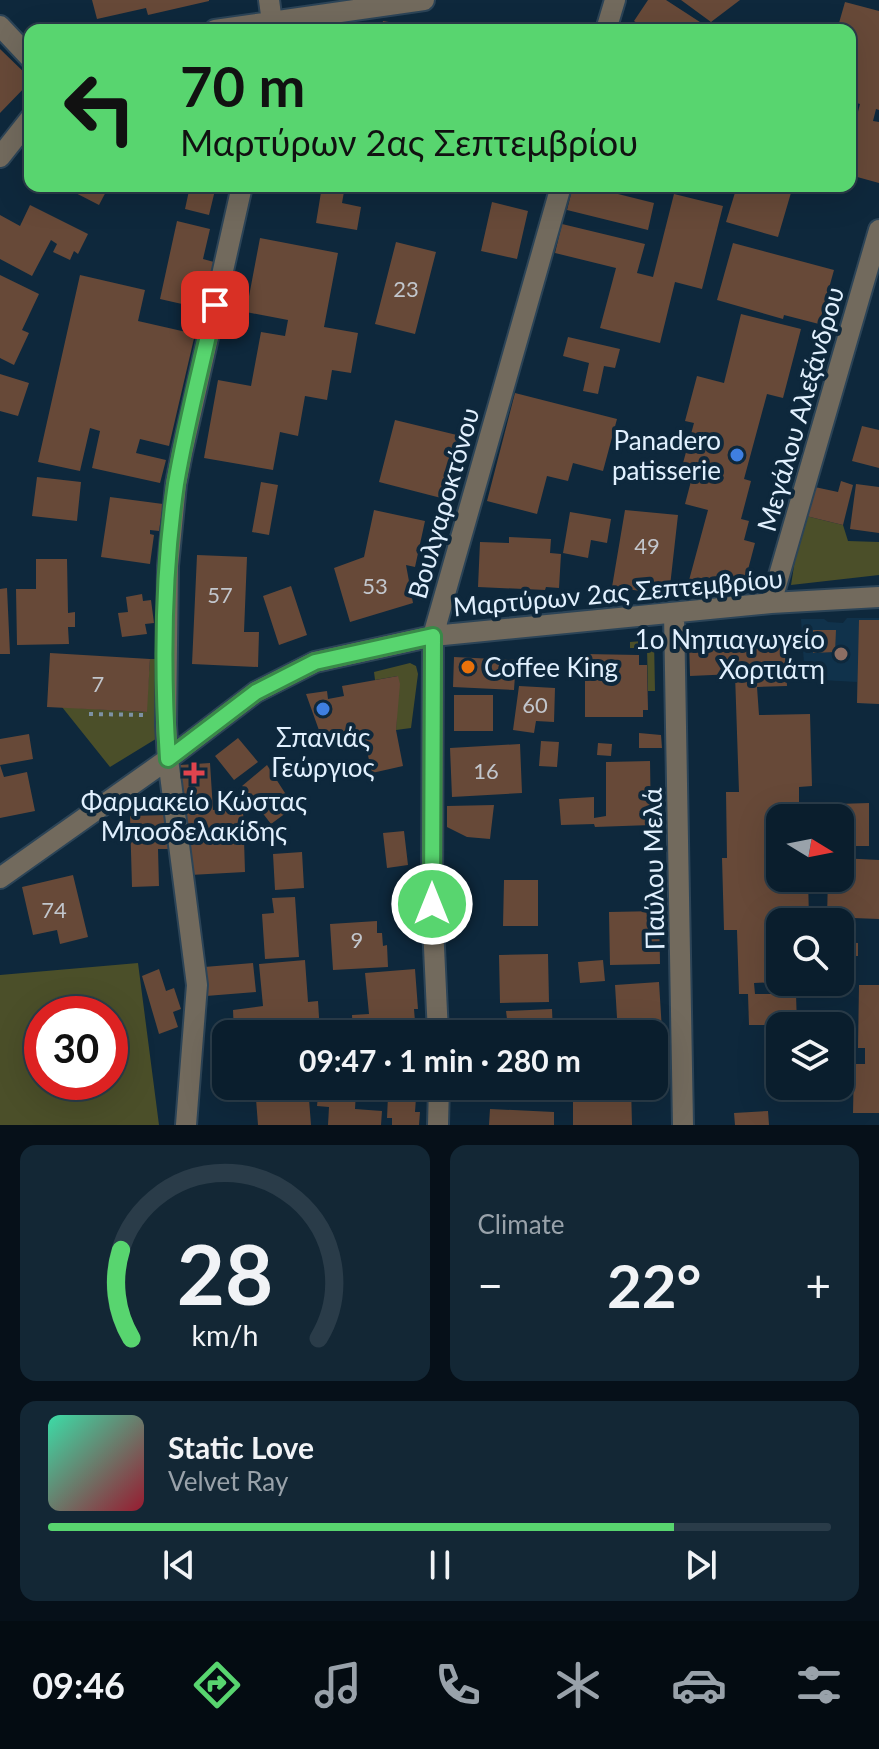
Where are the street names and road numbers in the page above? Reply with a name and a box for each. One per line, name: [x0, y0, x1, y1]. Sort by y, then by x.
street label: Μεγάλου Αλεξάνδρου: [750, 283, 850, 535]
street label: Βουλγαροκτόνου: [400, 404, 486, 602]
street label: Μαρτύρων 2ας Σεπτεμβρίου: [452, 562, 784, 622]
street label: Παύλου Μελά: [636, 787, 670, 951]

